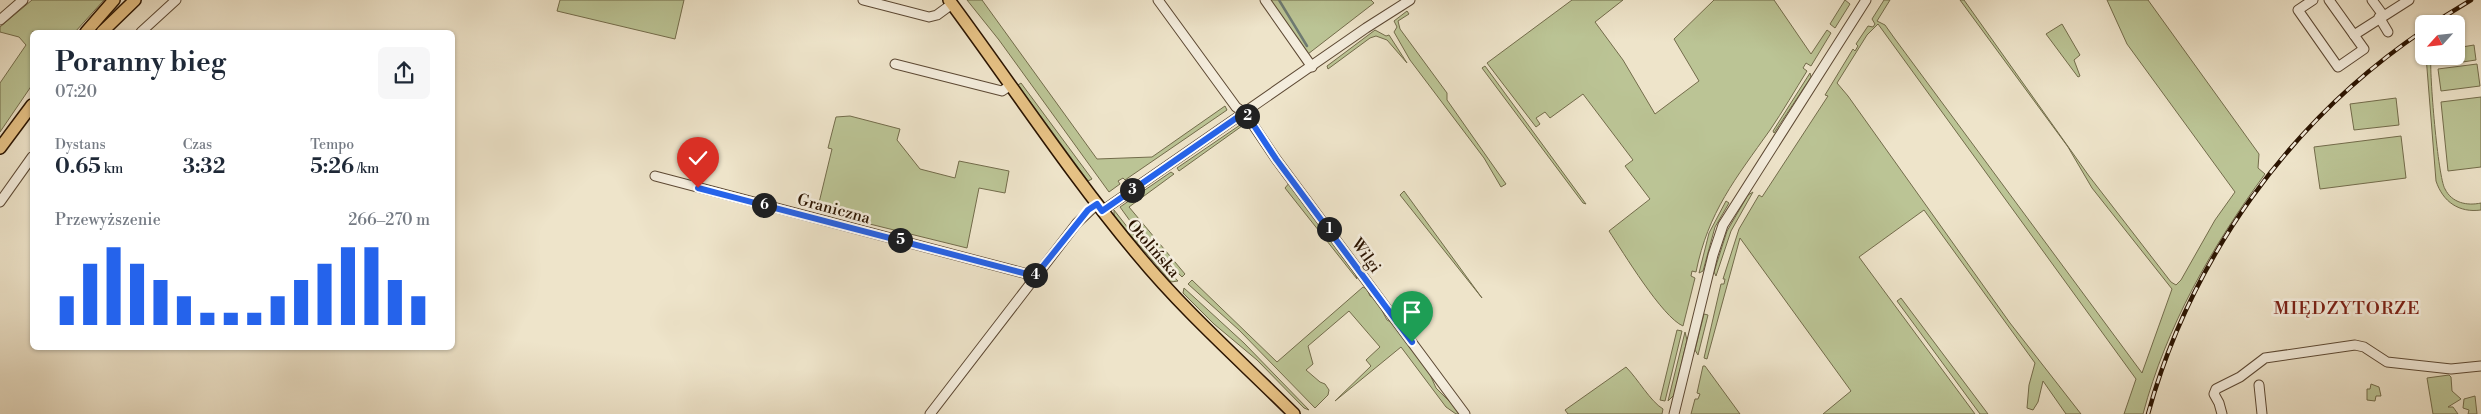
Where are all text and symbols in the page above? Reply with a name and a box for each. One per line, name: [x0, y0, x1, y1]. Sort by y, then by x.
north arrow: [2415, 15, 2465, 65]
map controls: [2415, 15, 2465, 65]
text: Poranny bieg: [55, 45, 226, 80]
button: share: [378, 47, 430, 99]
text: 07:20: [55, 82, 97, 102]
pin: 2: [1234, 104, 1260, 128]
text: 2: [1243, 107, 1252, 125]
text: Dystans: [55, 136, 106, 154]
text: Czas: [183, 136, 212, 154]
text: Tempo: [310, 136, 354, 154]
pin: [677, 137, 719, 188]
icon: check: [684, 144, 712, 172]
text: 0.65: [55, 154, 101, 180]
text: 3:32: [183, 154, 225, 180]
text: 5:26: [310, 154, 354, 180]
text: km: [101, 160, 123, 178]
text: /km: [354, 160, 379, 178]
pin: 3: [1120, 178, 1144, 202]
text: 3: [1128, 181, 1137, 199]
street label: Graniczna: [795, 190, 873, 229]
pin: 6: [752, 192, 776, 218]
text: 6: [760, 196, 769, 214]
text: Przewyższenie: [55, 210, 161, 230]
text: 266–270 m: [348, 210, 430, 230]
street label: Otolińska: [1123, 215, 1185, 282]
pin: 1: [1316, 216, 1342, 242]
text: 1: [1326, 220, 1333, 238]
pin: 5: [888, 228, 912, 252]
text: 5: [896, 231, 905, 249]
street label: Wilgi: [1346, 234, 1385, 277]
pin: 4: [1022, 262, 1048, 288]
text: 4: [1031, 266, 1040, 284]
pin: [1391, 291, 1433, 342]
district label: MIĘDZYTORZE: [2274, 297, 2421, 320]
icon: arrive: [1398, 298, 1426, 326]

